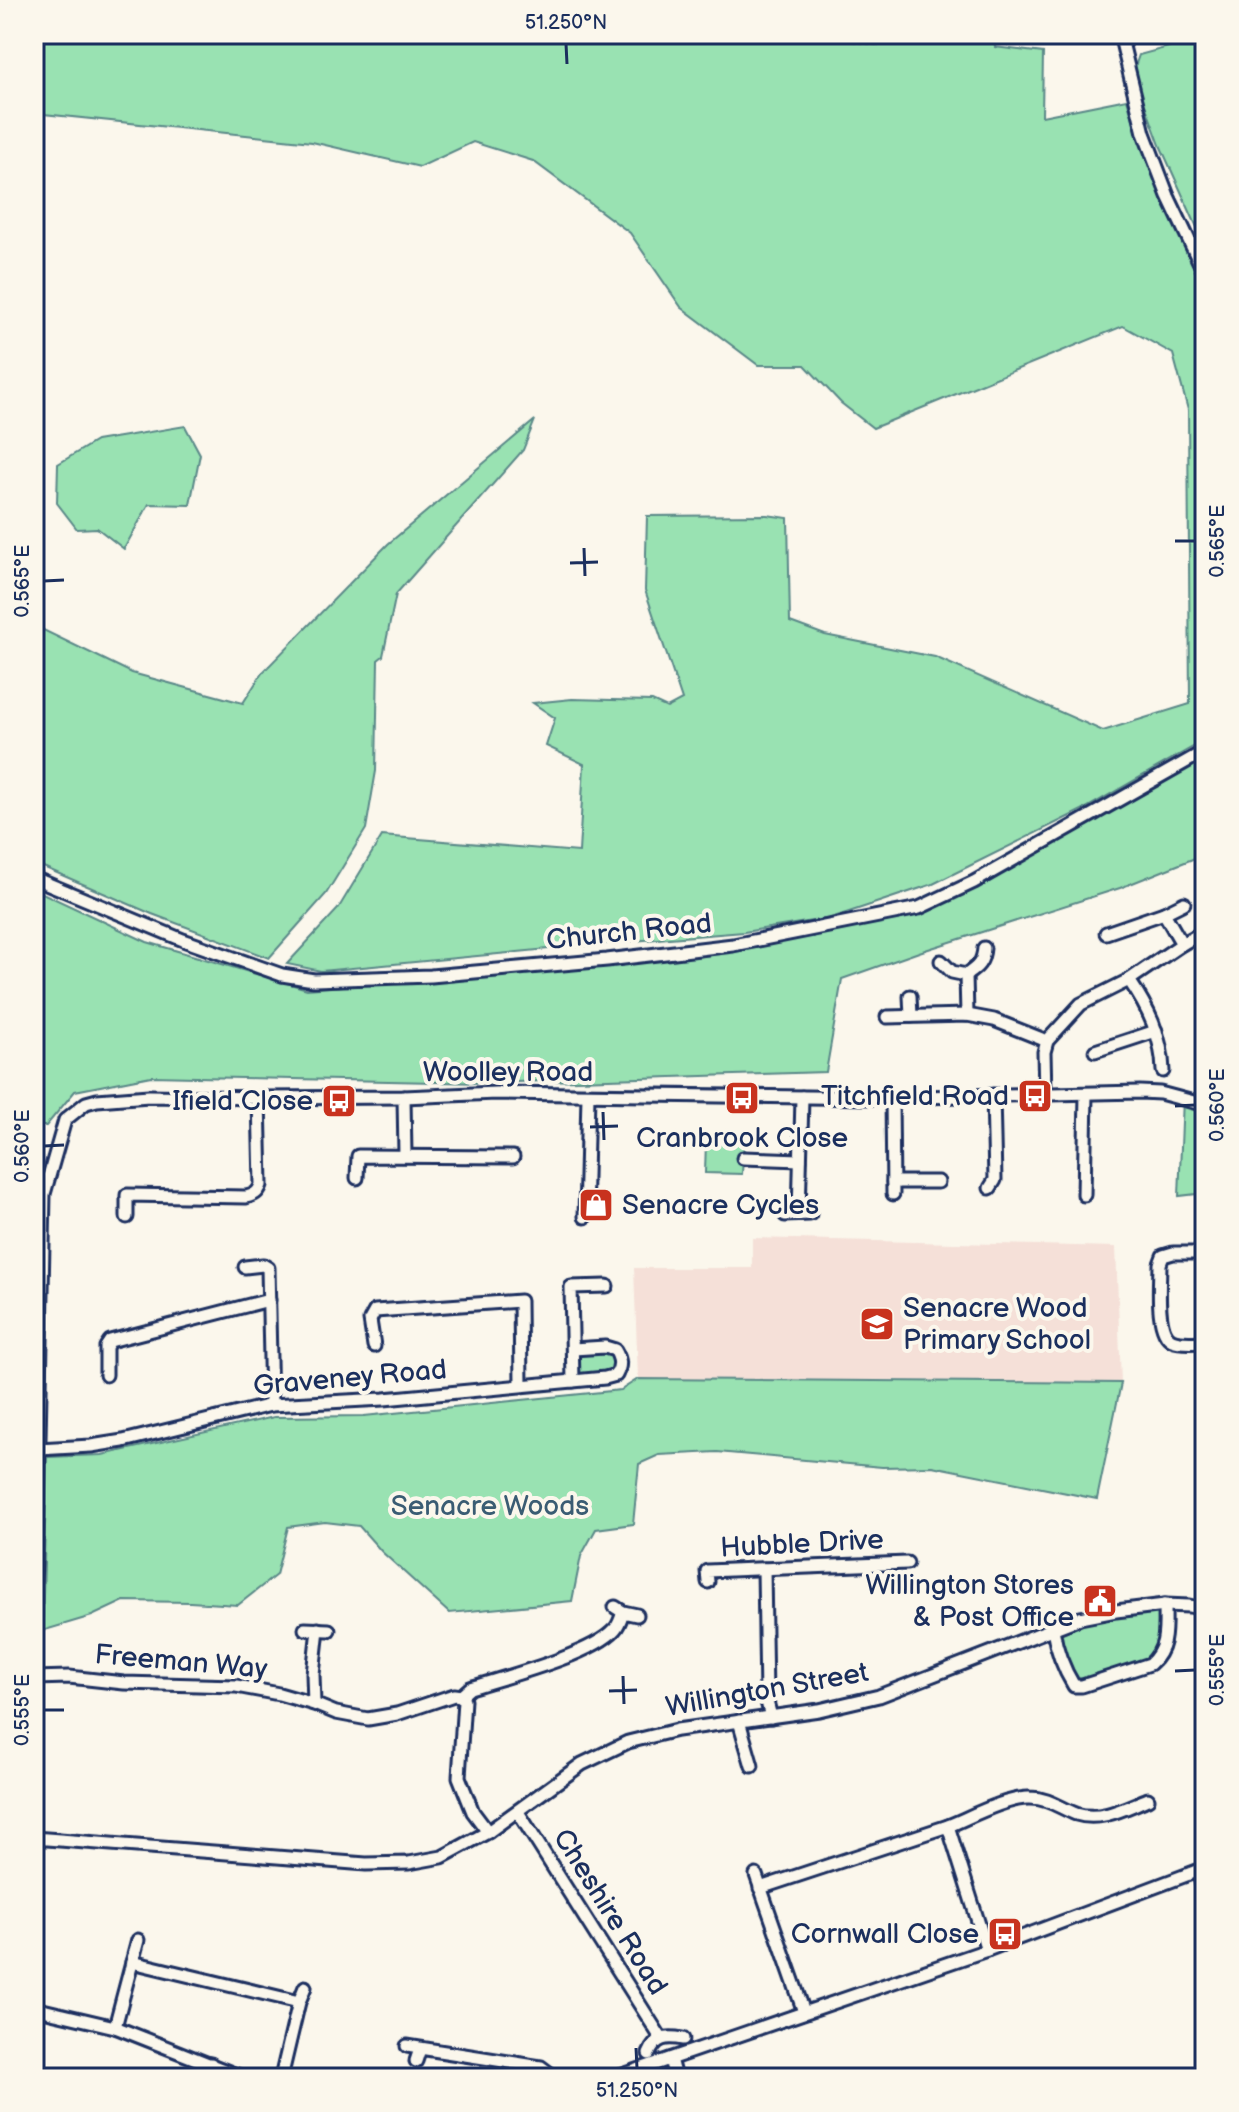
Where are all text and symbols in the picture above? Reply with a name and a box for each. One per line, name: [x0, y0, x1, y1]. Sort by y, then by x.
text: 51.250°N: [525, 11, 607, 35]
text: 0.565°E: [1206, 505, 1230, 577]
text: 0.565°E: [11, 545, 35, 617]
street label: Church Road: [545, 907, 713, 957]
street label: Woolley Road: [423, 1056, 593, 1089]
text: 0.560°E: [1206, 1068, 1230, 1142]
bus stop icon: Titchfield Road: [1016, 1077, 1054, 1115]
bus stop icon: Cranbrook Close: [723, 1079, 761, 1117]
place label: Titchfield Road: [821, 1080, 1009, 1113]
bus stop icon: Ifield Close: [320, 1082, 358, 1120]
place label: Ifield Close: [172, 1085, 313, 1118]
text: 0.560°E: [11, 1109, 35, 1183]
place label: Cranbrook Close: [636, 1122, 848, 1155]
shop icon: Senacre Cycles: [577, 1186, 615, 1224]
place label: Senacre Cycles: [622, 1189, 819, 1222]
place label: Senacre Wood Primary School: [903, 1292, 1091, 1357]
school or university icon: Senacre Wood Primary School: [858, 1305, 896, 1343]
street label: Graveney Road: [252, 1353, 448, 1403]
park label: Senacre Woods: [391, 1490, 589, 1523]
street label: Hubble Drive: [719, 1523, 885, 1565]
place label: Willington Stores & Post Office: [865, 1569, 1074, 1634]
public building icon: Willington Stores & Post Office: [1081, 1582, 1119, 1620]
text: 0.555°E: [1206, 1634, 1230, 1706]
street label: Freeman Way: [93, 1638, 269, 1686]
street label: Willington Street: [663, 1656, 871, 1724]
text: 0.555°E: [11, 1674, 35, 1746]
street label: Cheshire Road: [546, 1823, 674, 2001]
bus stop icon: Cornwall Close: [986, 1915, 1024, 1953]
place label: Cornwall Close: [791, 1918, 979, 1951]
text: 51.250°N: [596, 2079, 678, 2103]

